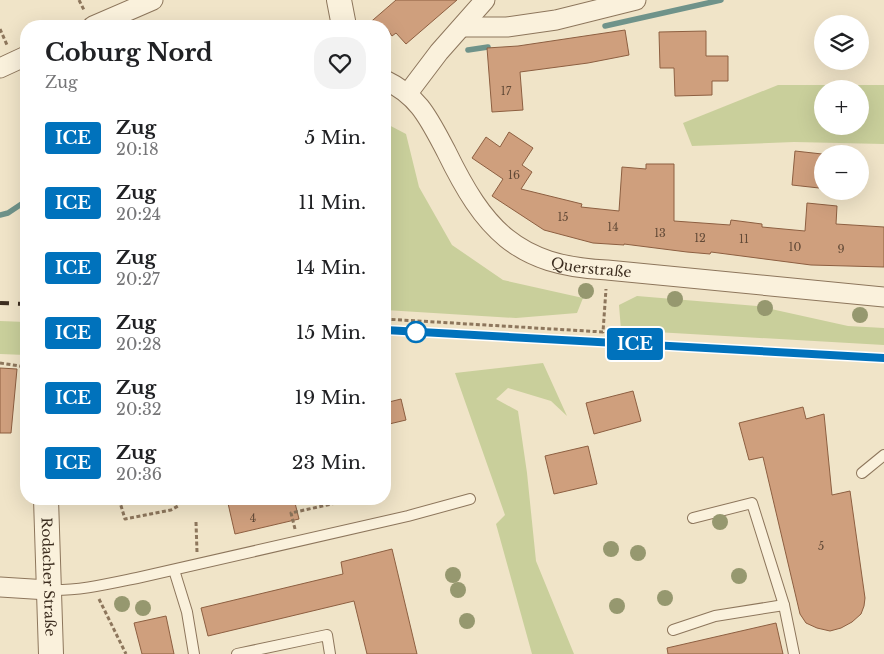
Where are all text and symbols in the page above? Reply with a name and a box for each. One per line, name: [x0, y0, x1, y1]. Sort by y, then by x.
map controls: [814, 15, 869, 200]
button: layers: [814, 15, 869, 70]
button: heart: [314, 37, 366, 89]
text: Coburg Nord: [45, 38, 213, 67]
text: Zug: [45, 72, 78, 92]
button: +: [814, 80, 869, 135]
house number: 17: [501, 84, 512, 98]
text: Zug: [116, 116, 156, 139]
text: 5 Min.: [304, 126, 366, 149]
text: ICE: [55, 127, 91, 149]
text: 20:18: [116, 139, 159, 159]
button: −: [814, 145, 869, 200]
house number: 16: [508, 168, 520, 182]
text: Zug: [116, 181, 156, 204]
text: 11 Min.: [298, 191, 366, 214]
text: ICE: [55, 192, 91, 214]
text: 20:24: [116, 204, 161, 224]
house number: 15: [557, 210, 569, 224]
house number: 14: [607, 220, 619, 234]
house number: 13: [654, 226, 666, 240]
house number: 12: [694, 231, 706, 245]
house number: 11: [739, 232, 749, 246]
house number: 10: [789, 240, 802, 254]
house number: 9: [837, 242, 845, 256]
text: Zug: [116, 246, 156, 269]
street label: Querstraße: [549, 253, 632, 281]
text: 14 Min.: [296, 256, 366, 279]
text: ICE: [55, 257, 91, 279]
text: 20:27: [116, 269, 160, 289]
text: Zug: [116, 311, 156, 334]
text: 15 Min.: [296, 321, 366, 344]
unlabelled marker: [405, 321, 427, 343]
text: ICE: [55, 322, 91, 344]
line badge: ICE: [606, 328, 664, 360]
text: ICE: [617, 333, 653, 355]
text: 20:28: [116, 334, 162, 354]
text: Zug: [116, 376, 156, 399]
text: 19 Min.: [295, 386, 366, 409]
text: ICE: [55, 387, 91, 409]
text: 20:32: [116, 399, 162, 419]
text: Zug: [116, 441, 156, 464]
text: 23 Min.: [292, 451, 366, 474]
text: ICE: [55, 452, 91, 474]
text: 20:36: [116, 464, 162, 484]
house number: 4: [250, 511, 256, 525]
street label: Rodacher Straße: [38, 517, 59, 637]
house number: 5: [818, 539, 824, 553]

